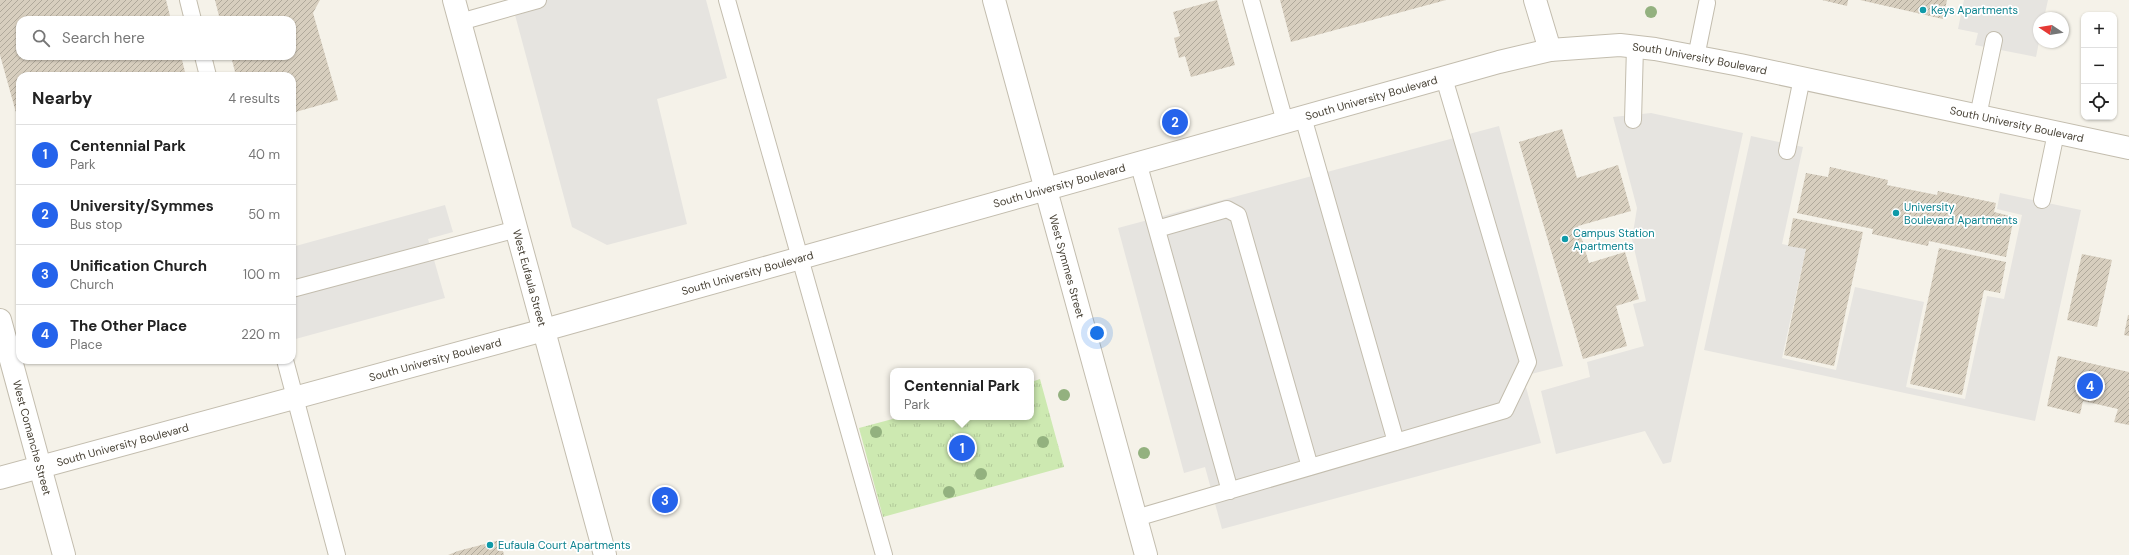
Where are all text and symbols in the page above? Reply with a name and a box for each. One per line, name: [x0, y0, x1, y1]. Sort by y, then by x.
place label: Keys Apartments: [1931, 3, 2018, 17]
marker: Keys Apartments: [1918, 5, 1928, 15]
north arrow: [2033, 12, 2069, 48]
map controls: [2081, 12, 2117, 120]
button: +: [2081, 12, 2117, 48]
search box: [16, 16, 296, 60]
icon: search: [30, 27, 52, 49]
text: Search here: [62, 28, 145, 48]
street label: South University Boulevard: [1632, 39, 1768, 78]
button: −: [2081, 48, 2117, 84]
street label: South University Boulevard: [1304, 73, 1439, 123]
button: locate: [2081, 84, 2117, 120]
text: Nearby: [32, 87, 92, 109]
text: 4 results: [228, 90, 280, 107]
street label: South University Boulevard: [1949, 103, 2085, 145]
pin: 2: [1162, 107, 1188, 137]
text: Centennial Park: [70, 136, 186, 156]
text: 1: [43, 146, 47, 163]
text: 40 m: [248, 146, 280, 163]
text: Park: [70, 156, 96, 173]
street label: South University Boulevard: [992, 160, 1127, 211]
text: University/Symmes: [70, 196, 214, 216]
place label: University Boulevard Apartments: [1904, 200, 2018, 227]
text: 2: [41, 206, 49, 223]
text: 50 m: [248, 206, 280, 223]
marker: University Boulevard Apartments: [1891, 208, 1901, 218]
street label: West Symmes Street: [1046, 213, 1088, 320]
text: Bus stop: [70, 216, 122, 233]
place label: Campus Station Apartments: [1573, 226, 1655, 253]
street label: West Eufaula Street: [510, 228, 549, 328]
marker: Campus Station Apartments: [1560, 234, 1570, 244]
street label: South University Boulevard: [680, 248, 815, 298]
text: Unification Church: [70, 256, 207, 276]
text: 3: [41, 266, 49, 283]
text: 100 m: [243, 266, 280, 283]
text: Church: [70, 276, 114, 293]
text: The Other Place: [70, 316, 187, 336]
your location: [1087, 323, 1107, 343]
text: 4: [41, 326, 49, 343]
text: 220 m: [241, 326, 280, 343]
street label: South University Boulevard: [367, 335, 503, 384]
text: Place: [70, 336, 102, 353]
popup: [890, 368, 1034, 420]
pin: 4: [2077, 371, 2103, 401]
text: Centennial Park: [904, 376, 1020, 396]
street label: West Comanche Street: [10, 379, 54, 497]
text: Park: [904, 396, 930, 413]
street label: South University Boulevard: [55, 420, 190, 469]
pin: 1: [949, 433, 975, 463]
pin: 3: [652, 485, 678, 515]
place label: Eufaula Court Apartments: [498, 538, 630, 552]
marker: Eufaula Court Apartments: [485, 540, 495, 550]

